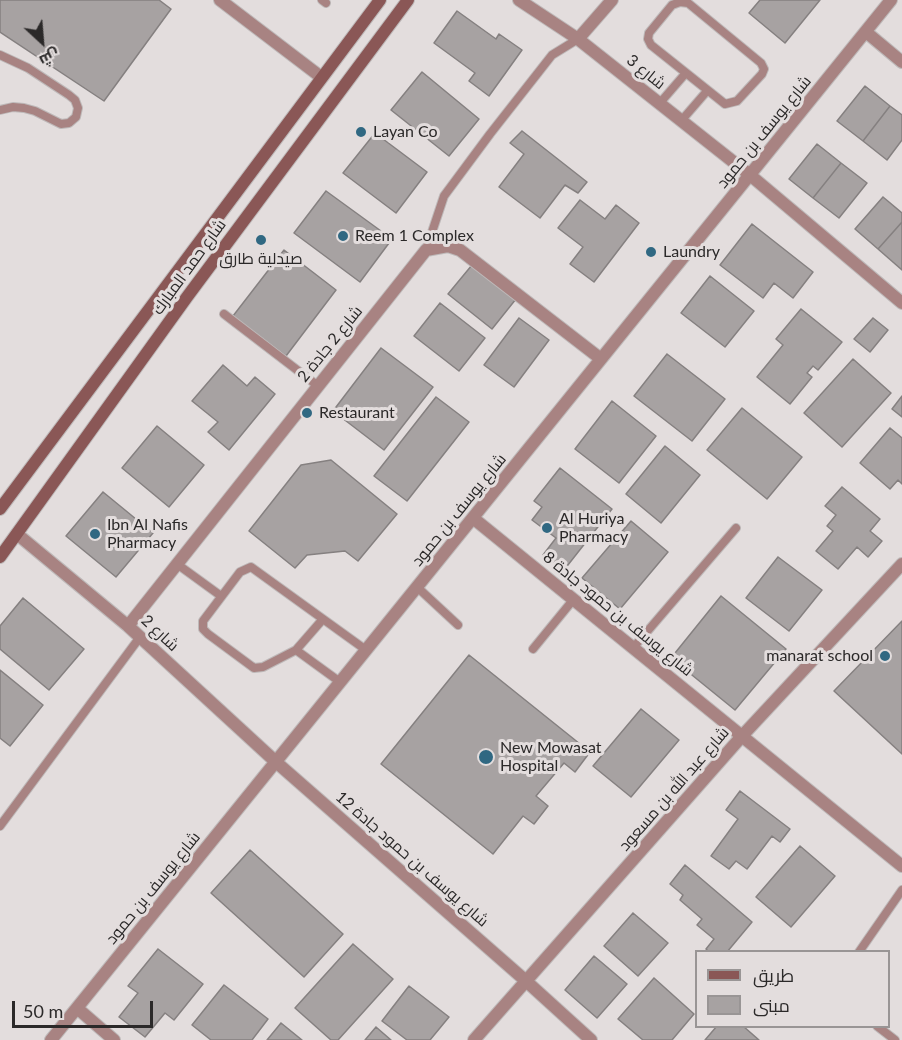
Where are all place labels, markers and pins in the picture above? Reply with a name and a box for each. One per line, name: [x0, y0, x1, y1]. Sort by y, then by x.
place label: Layan Co: [373, 122, 438, 142]
marker: Layan Co: [354, 125, 368, 139]
place label: Reem 1 Complex: [355, 226, 474, 246]
marker: Reem 1 Complex: [336, 229, 350, 243]
marker: صيدلية طارق: [254, 233, 268, 247]
place label: Laundry: [663, 242, 720, 262]
marker: Laundry: [644, 245, 658, 259]
place label: صيدلية طارق: [219, 249, 303, 269]
place label: Restaurant: [319, 403, 395, 423]
marker: Restaurant: [300, 406, 314, 420]
place label: Al Huriya Pharmacy: [559, 509, 628, 547]
place label: Ibn Al Nafis Pharmacy: [107, 515, 188, 553]
marker: Al Huriya Pharmacy: [540, 521, 554, 535]
marker: Ibn Al Nafis Pharmacy: [88, 527, 102, 541]
place label: manarat school: [766, 646, 873, 666]
marker: manarat school: [878, 649, 892, 663]
place label: New Mowasat Hospital: [500, 738, 601, 776]
marker: New Mowasat Hospital: [477, 748, 495, 766]

